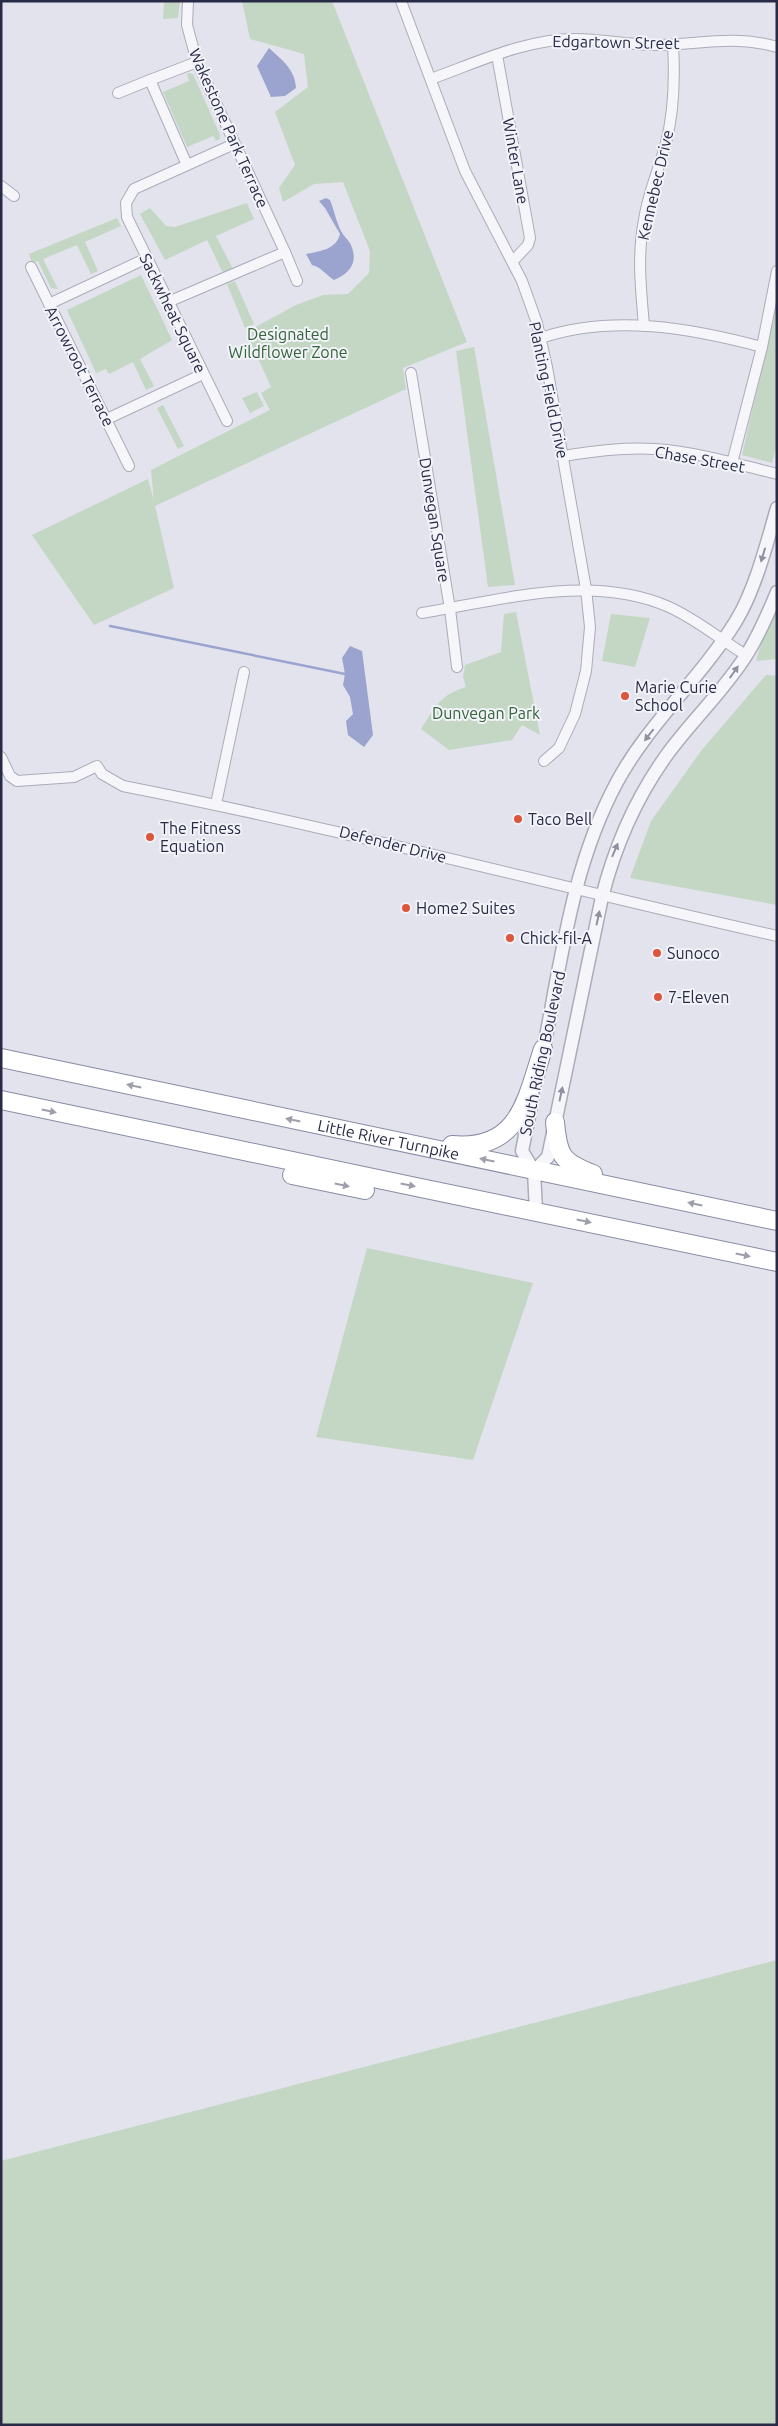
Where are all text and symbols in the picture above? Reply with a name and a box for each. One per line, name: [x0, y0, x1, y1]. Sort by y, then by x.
street label: Edgartown Street: [552, 32, 680, 52]
street label: Wakestone Park Terrace: [186, 46, 272, 210]
street label: Winter Lane: [500, 116, 532, 206]
street label: Kennebec Drive: [634, 128, 676, 242]
street label: Sackwheat Square: [136, 250, 210, 376]
street label: Arrowroot Terrace: [42, 303, 118, 429]
street label: Planting Field Drive: [526, 320, 572, 460]
park label: Designated Wildflower Zone: [228, 325, 348, 361]
street label: Chase Street: [653, 442, 747, 476]
street label: Dunvegan Square: [416, 456, 454, 584]
one-way arrow: [759, 547, 767, 562]
one-way arrow: [729, 665, 739, 679]
place label: Marie Curie School: [635, 678, 717, 714]
marker: Marie Curie School: [619, 690, 631, 702]
park label: Dunvegan Park: [432, 704, 540, 722]
one-way arrow: [644, 728, 654, 742]
place label: Taco Bell: [528, 810, 592, 828]
marker: Taco Bell: [512, 813, 524, 825]
place label: The Fitness Equation: [160, 819, 241, 855]
street label: Defender Drive: [337, 822, 449, 866]
marker: The Fitness Equation: [144, 831, 156, 843]
one-way arrow: [612, 843, 620, 857]
place label: Home2 Suites: [416, 899, 515, 917]
marker: Home2 Suites: [400, 902, 412, 914]
one-way arrow: [594, 909, 602, 925]
place label: Chick-fil-A: [520, 929, 593, 947]
marker: Chick-fil-A: [504, 932, 516, 944]
place label: Sunoco: [667, 944, 720, 962]
marker: Sunoco: [651, 947, 663, 959]
street label: South Riding Boulevard: [516, 969, 568, 1137]
place label: 7-Eleven: [668, 988, 729, 1006]
marker: 7-Eleven: [652, 991, 664, 1003]
one-way arrow: [126, 1082, 142, 1090]
one-way arrow: [557, 1087, 565, 1102]
one-way arrow: [41, 1107, 57, 1115]
one-way arrow: [286, 1116, 301, 1124]
street label: Little River Turnpike: [316, 1116, 461, 1163]
one-way arrow: [479, 1156, 494, 1164]
one-way arrow: [334, 1182, 350, 1190]
one-way arrow: [400, 1182, 416, 1190]
one-way arrow: [686, 1199, 702, 1207]
one-way arrow: [576, 1217, 591, 1225]
one-way arrow: [735, 1251, 751, 1259]

